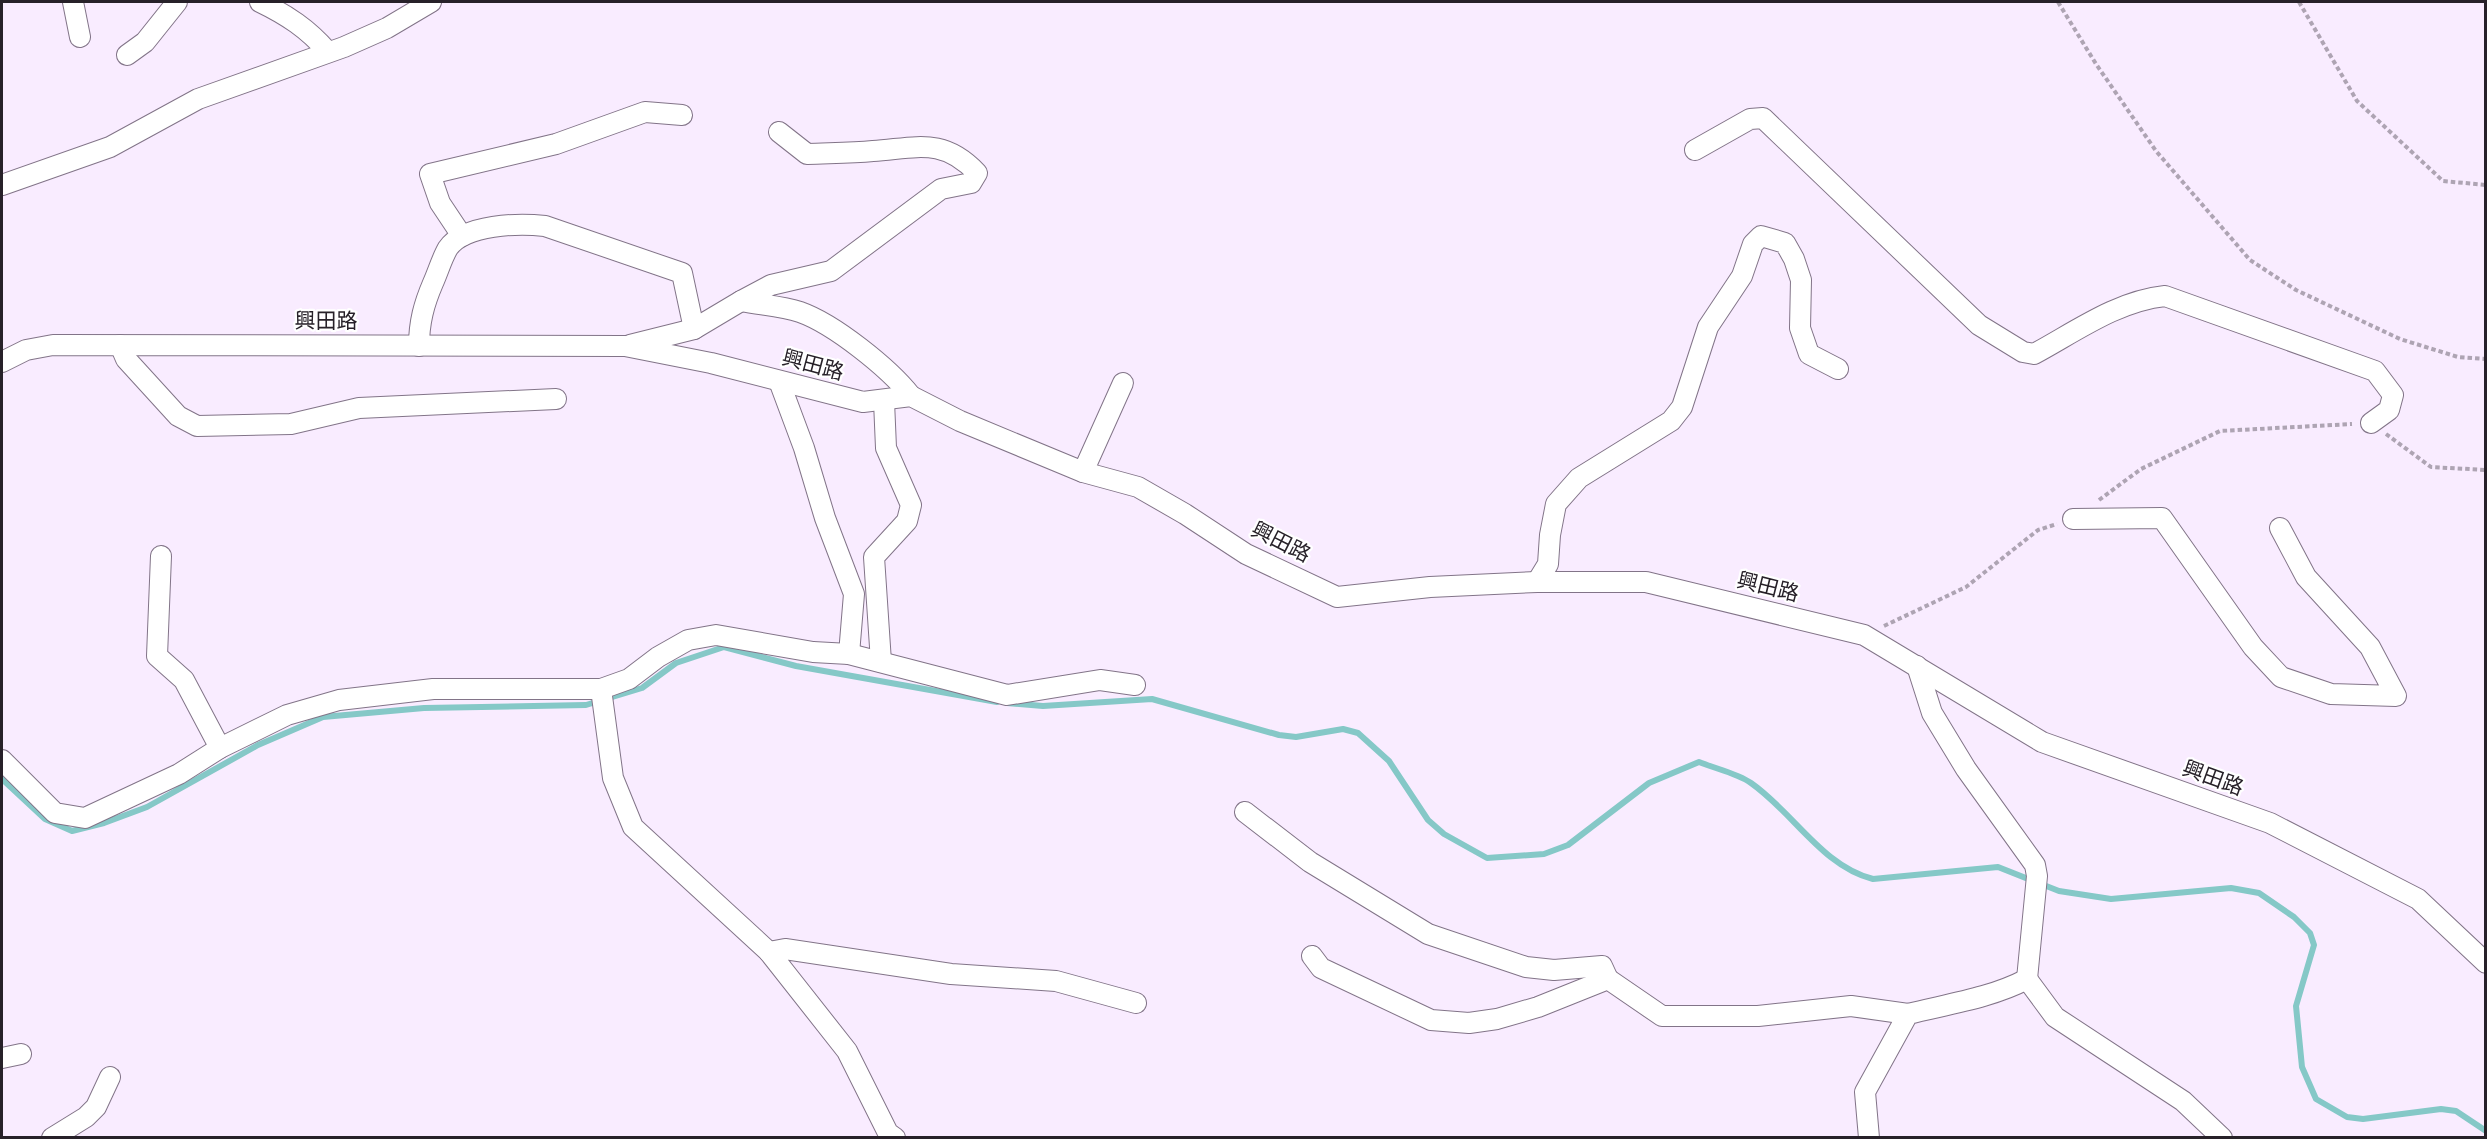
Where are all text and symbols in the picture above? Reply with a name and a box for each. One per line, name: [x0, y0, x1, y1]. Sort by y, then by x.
street label: 興田路: [295, 307, 358, 334]
street label: 興田路: [779, 343, 847, 386]
street label: 興田路: [1247, 515, 1315, 568]
street label: 興田路: [1734, 566, 1802, 607]
street label: 興田路: [2179, 754, 2247, 801]

